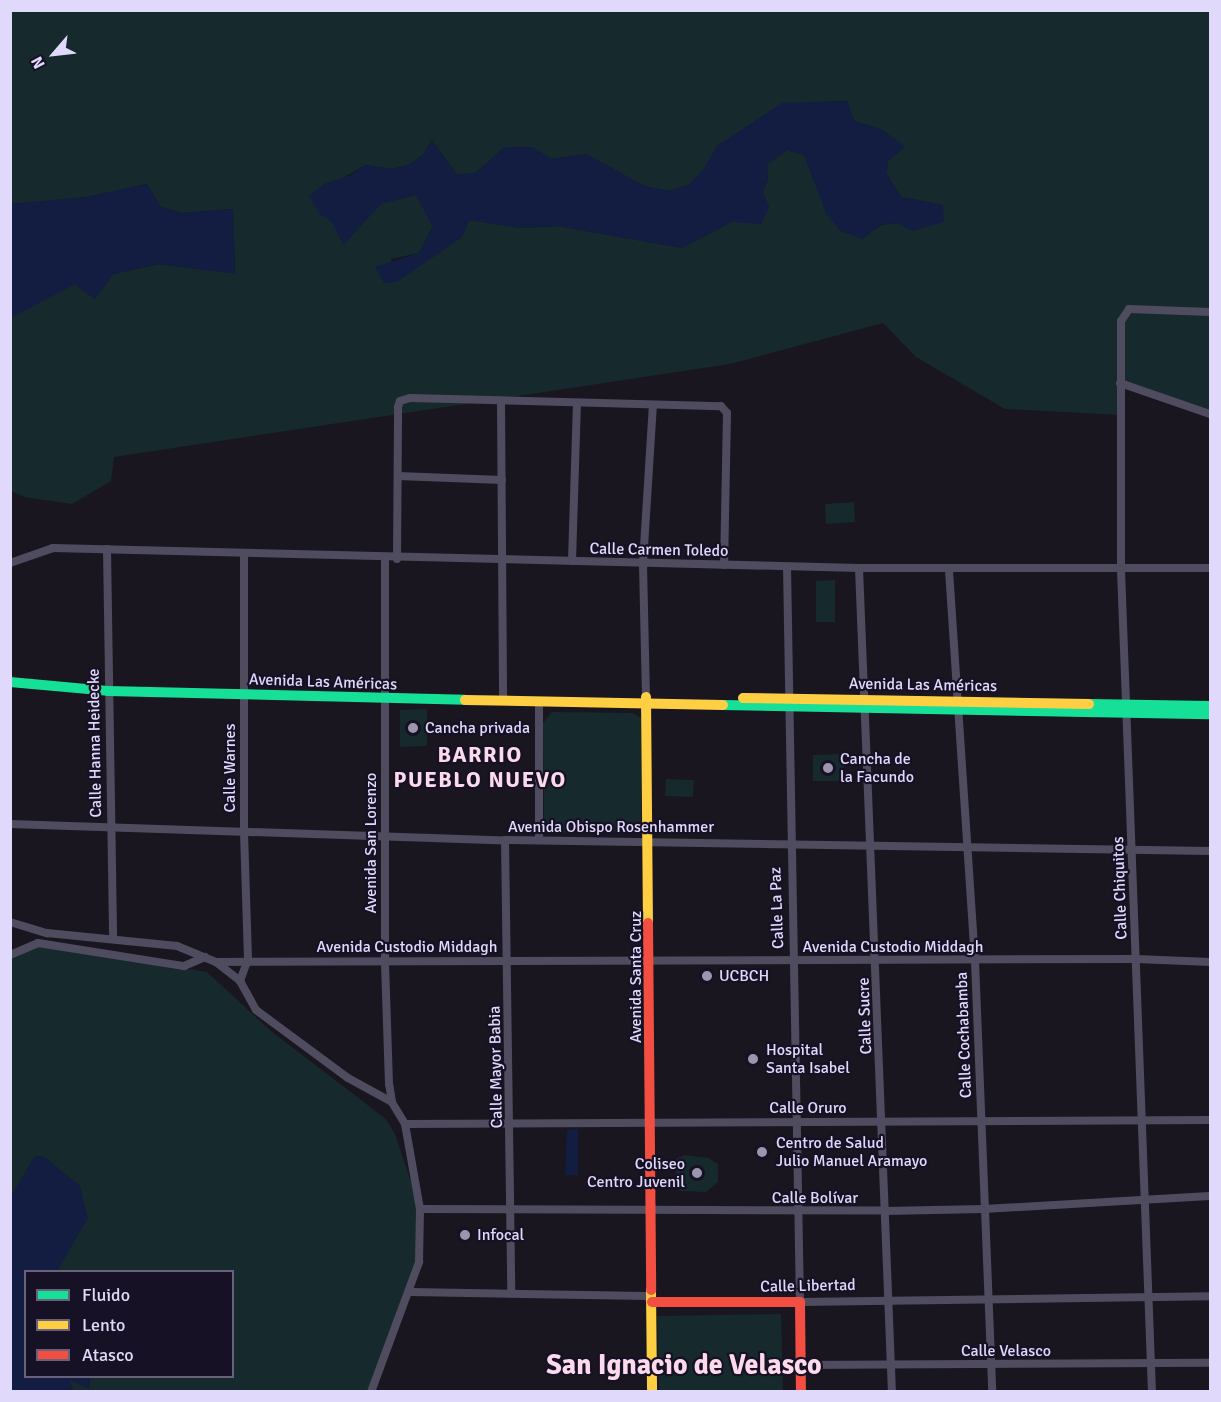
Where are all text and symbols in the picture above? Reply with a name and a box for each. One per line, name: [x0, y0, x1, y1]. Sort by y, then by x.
north arrow: [24, 24, 84, 84]
text: N: [27, 53, 50, 72]
street label: Calle Carmen Toledo: [589, 539, 729, 561]
street label: Calle Hanna Heidecke: [84, 668, 106, 818]
street label: Avenida Las Américas: [249, 670, 397, 694]
street label: Avenida Las Américas: [849, 674, 997, 696]
place label: Cancha privada: [425, 718, 530, 738]
marker: Cancha privada: [406, 721, 420, 735]
street label: Calle Warnes: [220, 723, 240, 813]
district label: BARRIO PUEBLO NUEVO: [393, 741, 567, 792]
place label: Cancha de la Facundo: [840, 749, 914, 787]
marker: Cancha de la Facundo: [821, 761, 835, 775]
street label: Avenida San Lorenzo: [361, 773, 381, 913]
street label: Avenida Obispo Rosenhammer: [508, 817, 714, 837]
street label: Calle Chiquitos: [1109, 836, 1131, 940]
street label: Calle La Paz: [766, 867, 788, 949]
street label: Avenida Santa Cruz: [626, 911, 646, 1043]
street label: Avenida Custodio Middagh: [317, 937, 497, 957]
street label: Avenida Custodio Middagh: [803, 937, 983, 957]
place label: UCBCH: [719, 966, 769, 986]
marker: UCBCH: [700, 969, 714, 983]
street label: Calle Cochabamba: [952, 972, 976, 1098]
street label: Calle Sucre: [854, 977, 876, 1055]
street label: Calle Mayor Babia: [485, 1005, 507, 1129]
place label: Hospital Santa Isabel: [766, 1040, 850, 1078]
marker: Hospital Santa Isabel: [744, 1050, 762, 1068]
street label: Calle Oruro: [769, 1098, 847, 1118]
place label: Centro de Salud Julio Manuel Aramayo: [776, 1133, 927, 1171]
marker: Centro de Salud Julio Manuel Aramayo: [753, 1143, 771, 1161]
place label: Coliseo Centro Juvenil: [587, 1154, 685, 1192]
marker: Coliseo Centro Juvenil: [690, 1166, 704, 1180]
street label: Calle Bolívar: [772, 1188, 858, 1208]
place label: Infocal: [477, 1225, 524, 1245]
marker: Infocal: [458, 1228, 472, 1242]
legend: [24, 1270, 234, 1378]
street label: Calle Libertad: [760, 1276, 856, 1296]
text: Fluido: [82, 1284, 130, 1306]
text: Lento: [82, 1314, 125, 1336]
street label: Calle Velasco: [961, 1341, 1051, 1361]
text: Atasco: [82, 1344, 134, 1366]
district label: San Ignacio de Velasco: [546, 1348, 822, 1382]

